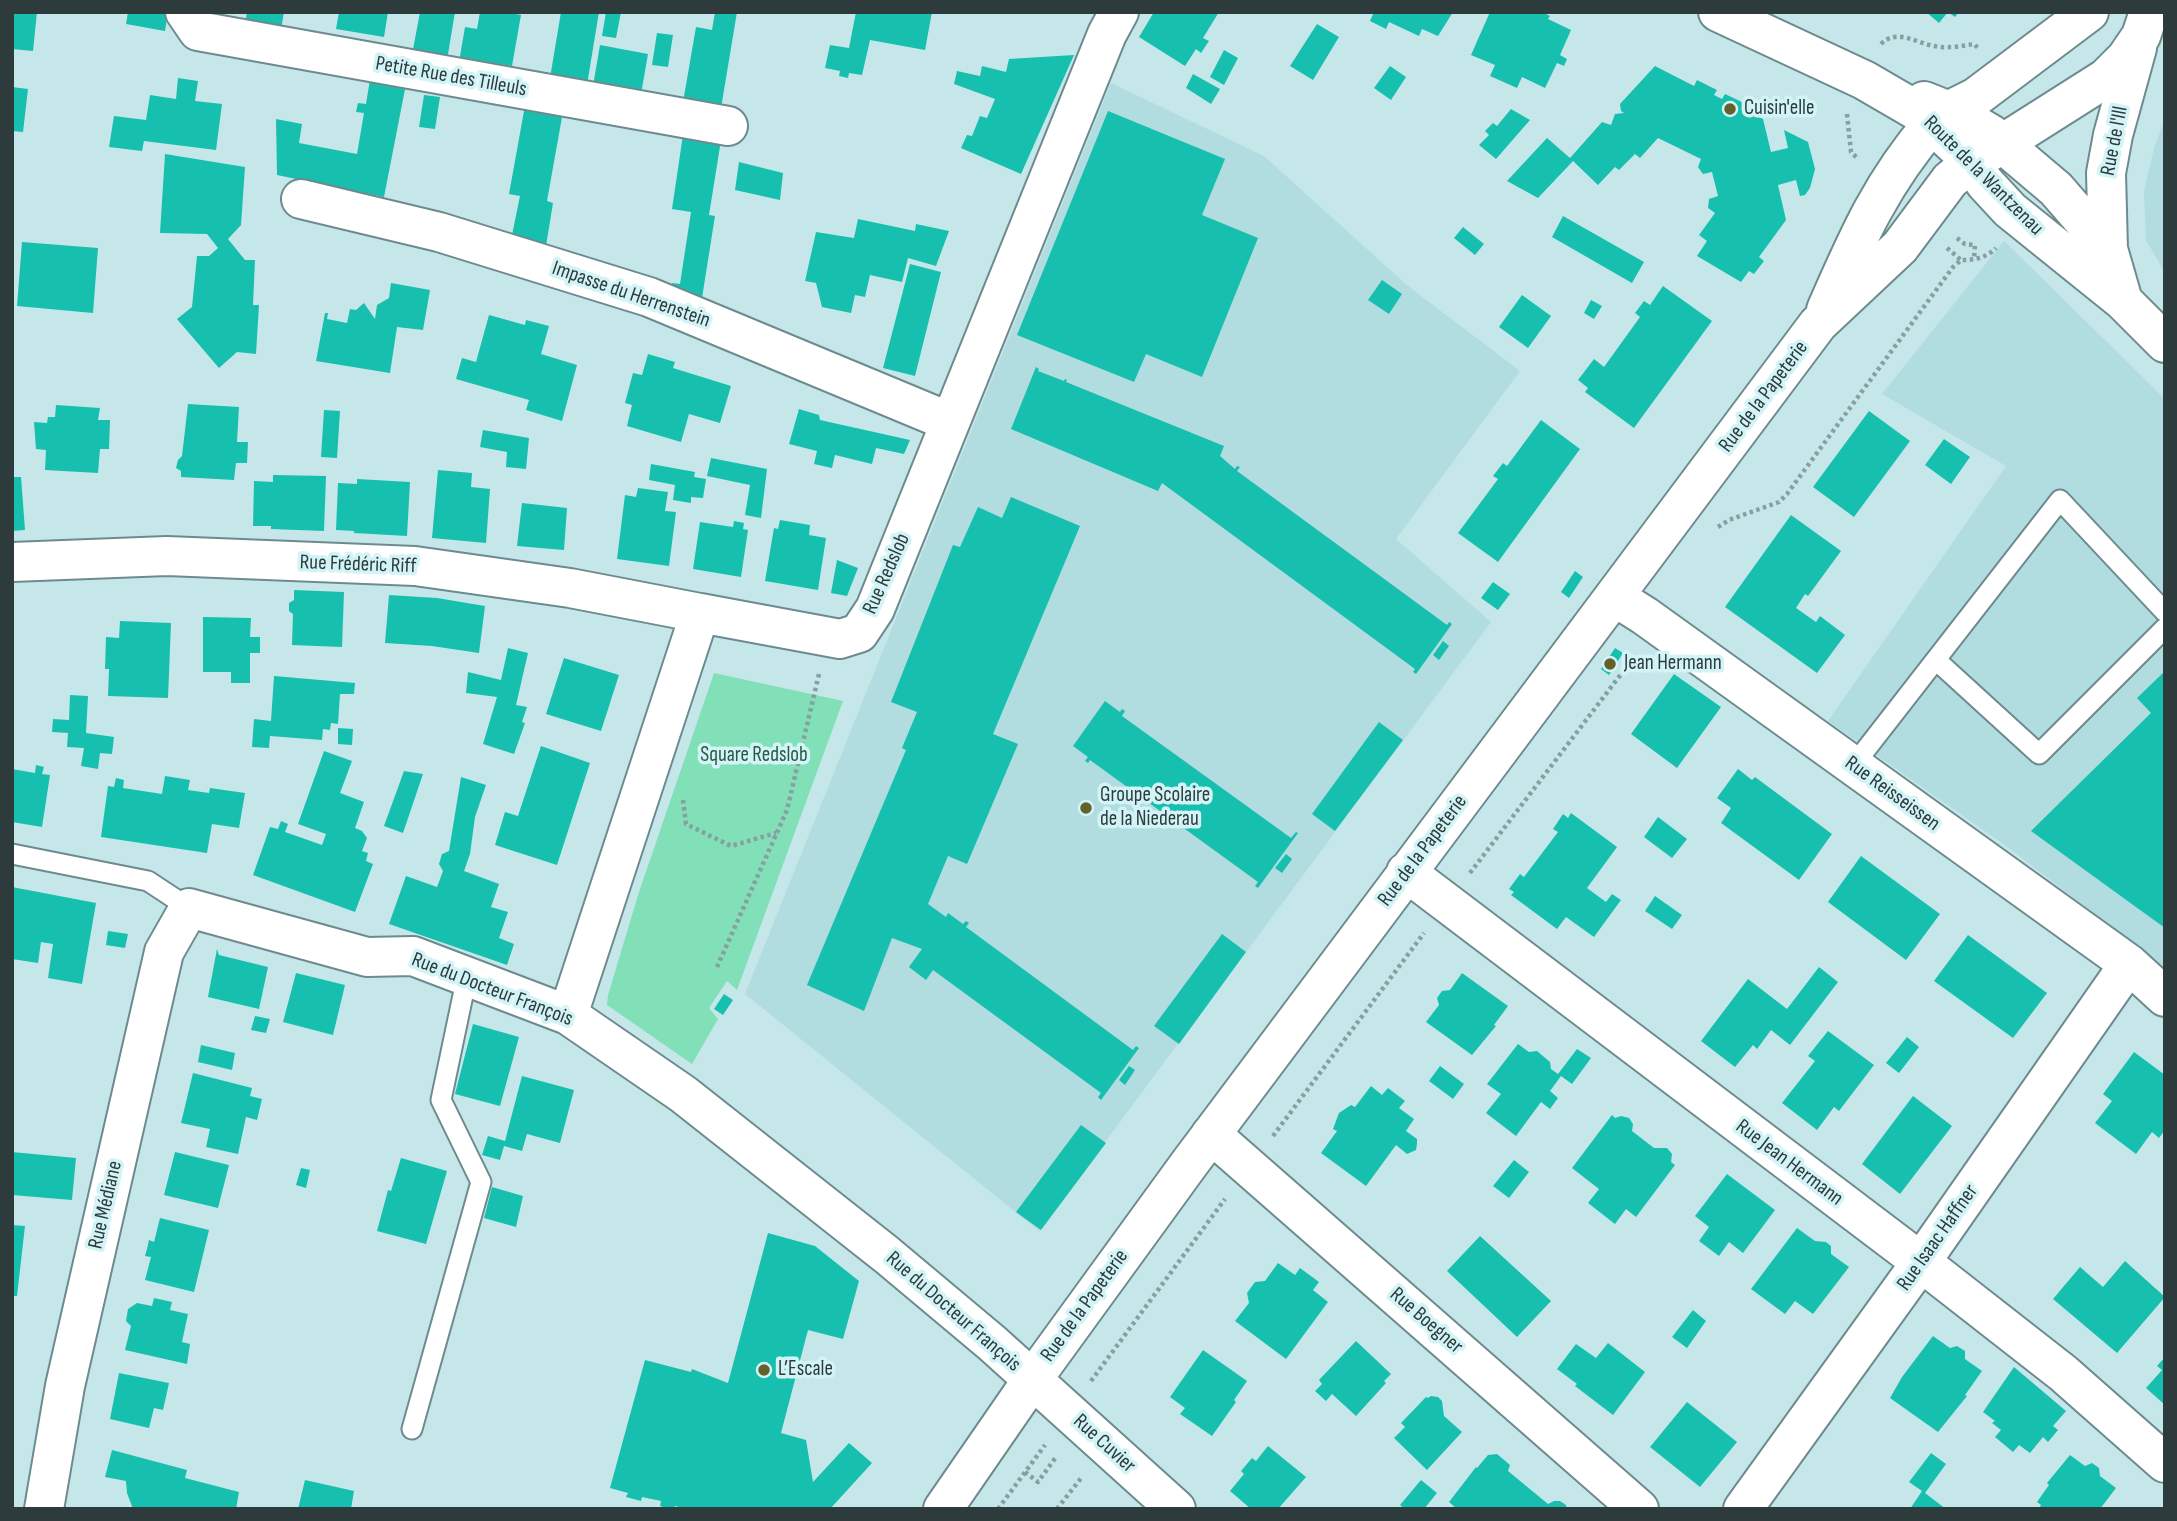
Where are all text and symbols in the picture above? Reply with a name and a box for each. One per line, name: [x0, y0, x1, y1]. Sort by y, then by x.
street label: Petite Rue des Tilleuls: [374, 51, 528, 103]
place label: Cuisin'elle: [1744, 96, 1814, 122]
marker: Cuisin'elle: [1722, 101, 1738, 117]
street label: Rue de l'Ill: [2096, 104, 2134, 178]
street label: Route de la Wantzenau: [1918, 111, 2048, 241]
street label: Impasse du Herrenstein: [549, 256, 713, 334]
street label: Rue de la Papeterie: [1714, 336, 1814, 458]
street label: Rue Redslob: [858, 530, 916, 618]
street label: Rue Frédéric Riff: [299, 550, 417, 580]
place label: Jean Hermann: [1624, 651, 1722, 677]
marker: Jean Hermann: [1602, 656, 1618, 672]
park label: Square Redslob: [700, 743, 808, 769]
street label: Rue Reisseissen: [1839, 751, 1945, 837]
place label: Groupe Scolaire de la Niederau: [1100, 783, 1210, 833]
street label: Rue de la Papeterie: [1373, 790, 1473, 912]
marker: Groupe Scolaire de la Niederau: [1078, 800, 1094, 816]
street label: Rue du Docteur François: [408, 948, 576, 1032]
street label: Rue Jean Hermann: [1730, 1114, 1848, 1212]
street label: Rue Médiane: [84, 1159, 128, 1251]
street label: Rue Isaac Haffner: [1892, 1180, 1984, 1296]
street label: Rue de la Papeterie: [1036, 1245, 1134, 1367]
street label: Rue du Docteur François: [880, 1247, 1026, 1377]
street label: Rue Boegner: [1384, 1282, 1468, 1360]
place label: L’Escale: [778, 1357, 833, 1383]
marker: L’Escale: [756, 1362, 772, 1378]
street label: Rue Cuvier: [1067, 1409, 1141, 1479]

